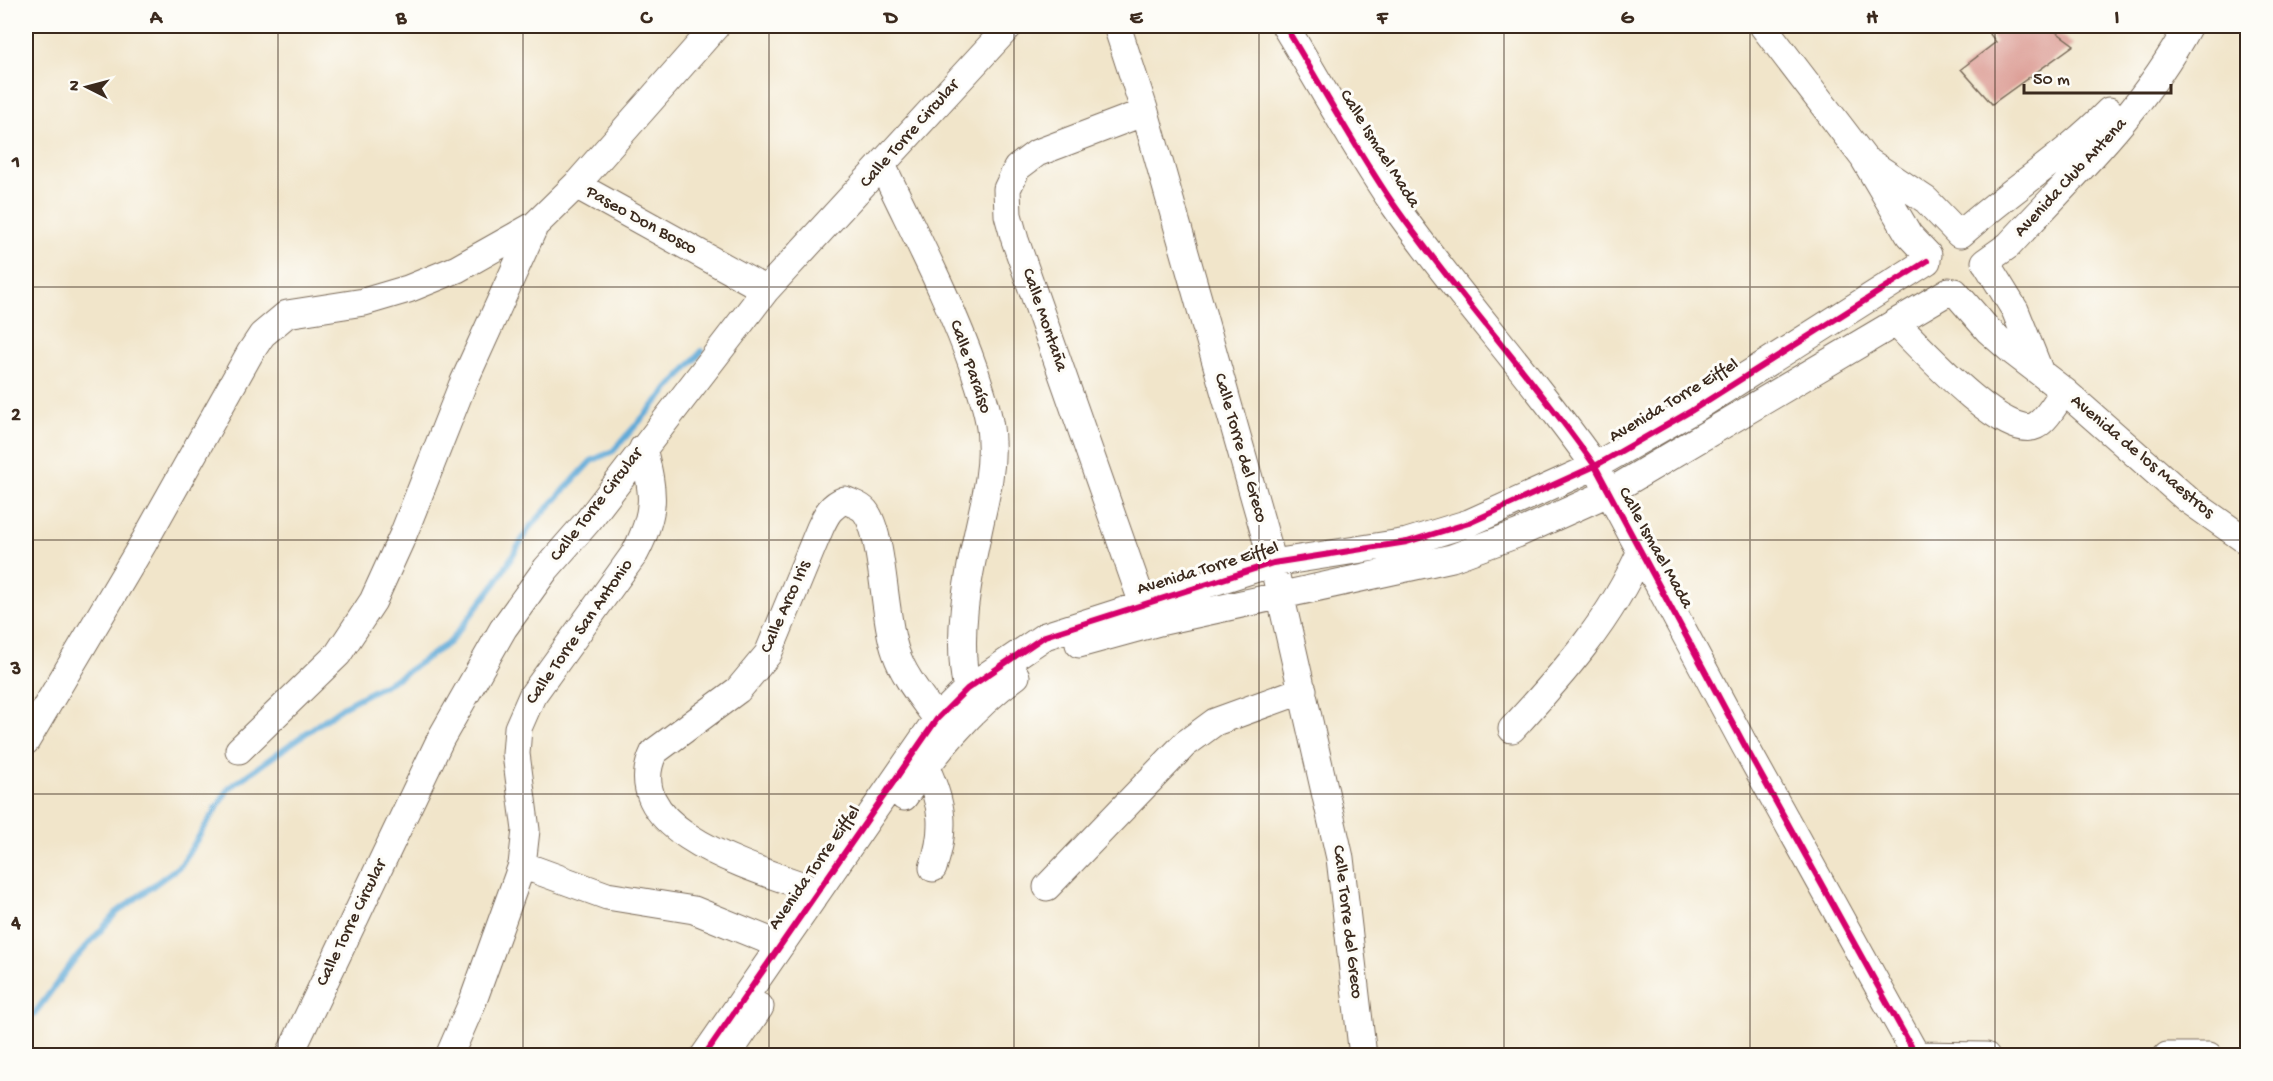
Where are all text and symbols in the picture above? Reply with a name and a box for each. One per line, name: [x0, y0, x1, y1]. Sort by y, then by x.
text: A: [149, 8, 164, 31]
text: B: [395, 8, 407, 31]
text: C: [640, 8, 654, 31]
text: D: [882, 8, 898, 31]
text: E: [1130, 8, 1144, 31]
text: F: [1376, 8, 1389, 31]
text: G: [1621, 8, 1635, 31]
text: H: [1866, 8, 1878, 31]
text: I: [2115, 8, 2120, 31]
north arrow: [57, 57, 117, 117]
scale bar: [2024, 57, 2171, 95]
text: 50 m: [2033, 70, 2070, 91]
street label: Calle Torre Circular: [856, 74, 965, 193]
text: N: [66, 79, 86, 92]
street label: Calle Ismael Mada: [1334, 86, 1424, 213]
street label: Avenida Club Antena: [2010, 113, 2132, 242]
text: 1: [11, 152, 20, 175]
street label: Paseo Don Bosco: [581, 181, 700, 260]
street label: Calle Montaña: [1017, 266, 1072, 375]
street label: Calle Paraíso: [944, 318, 996, 416]
street label: Avenida Torre Eiffel: [1606, 354, 1742, 448]
street label: Calle Torre del Greco: [1209, 371, 1271, 525]
street label: Avenida de los Maestros: [2066, 391, 2219, 524]
text: 2: [11, 405, 21, 428]
street label: Calle Torre Circular: [546, 443, 649, 566]
street label: Calle Ismael Mada: [1613, 484, 1698, 613]
street label: Avenida Torre Eiffel: [1135, 537, 1281, 601]
street label: Calle Torre San Antonio: [522, 555, 638, 709]
street label: Calle Arco Iris: [756, 556, 816, 657]
text: 3: [10, 659, 21, 682]
street label: Avenida Torre Eiffel: [764, 802, 866, 934]
street label: Calle Torre del Greco: [1327, 844, 1367, 1000]
street label: Calle Torre Circular: [312, 855, 393, 990]
text: 4: [10, 913, 21, 936]

